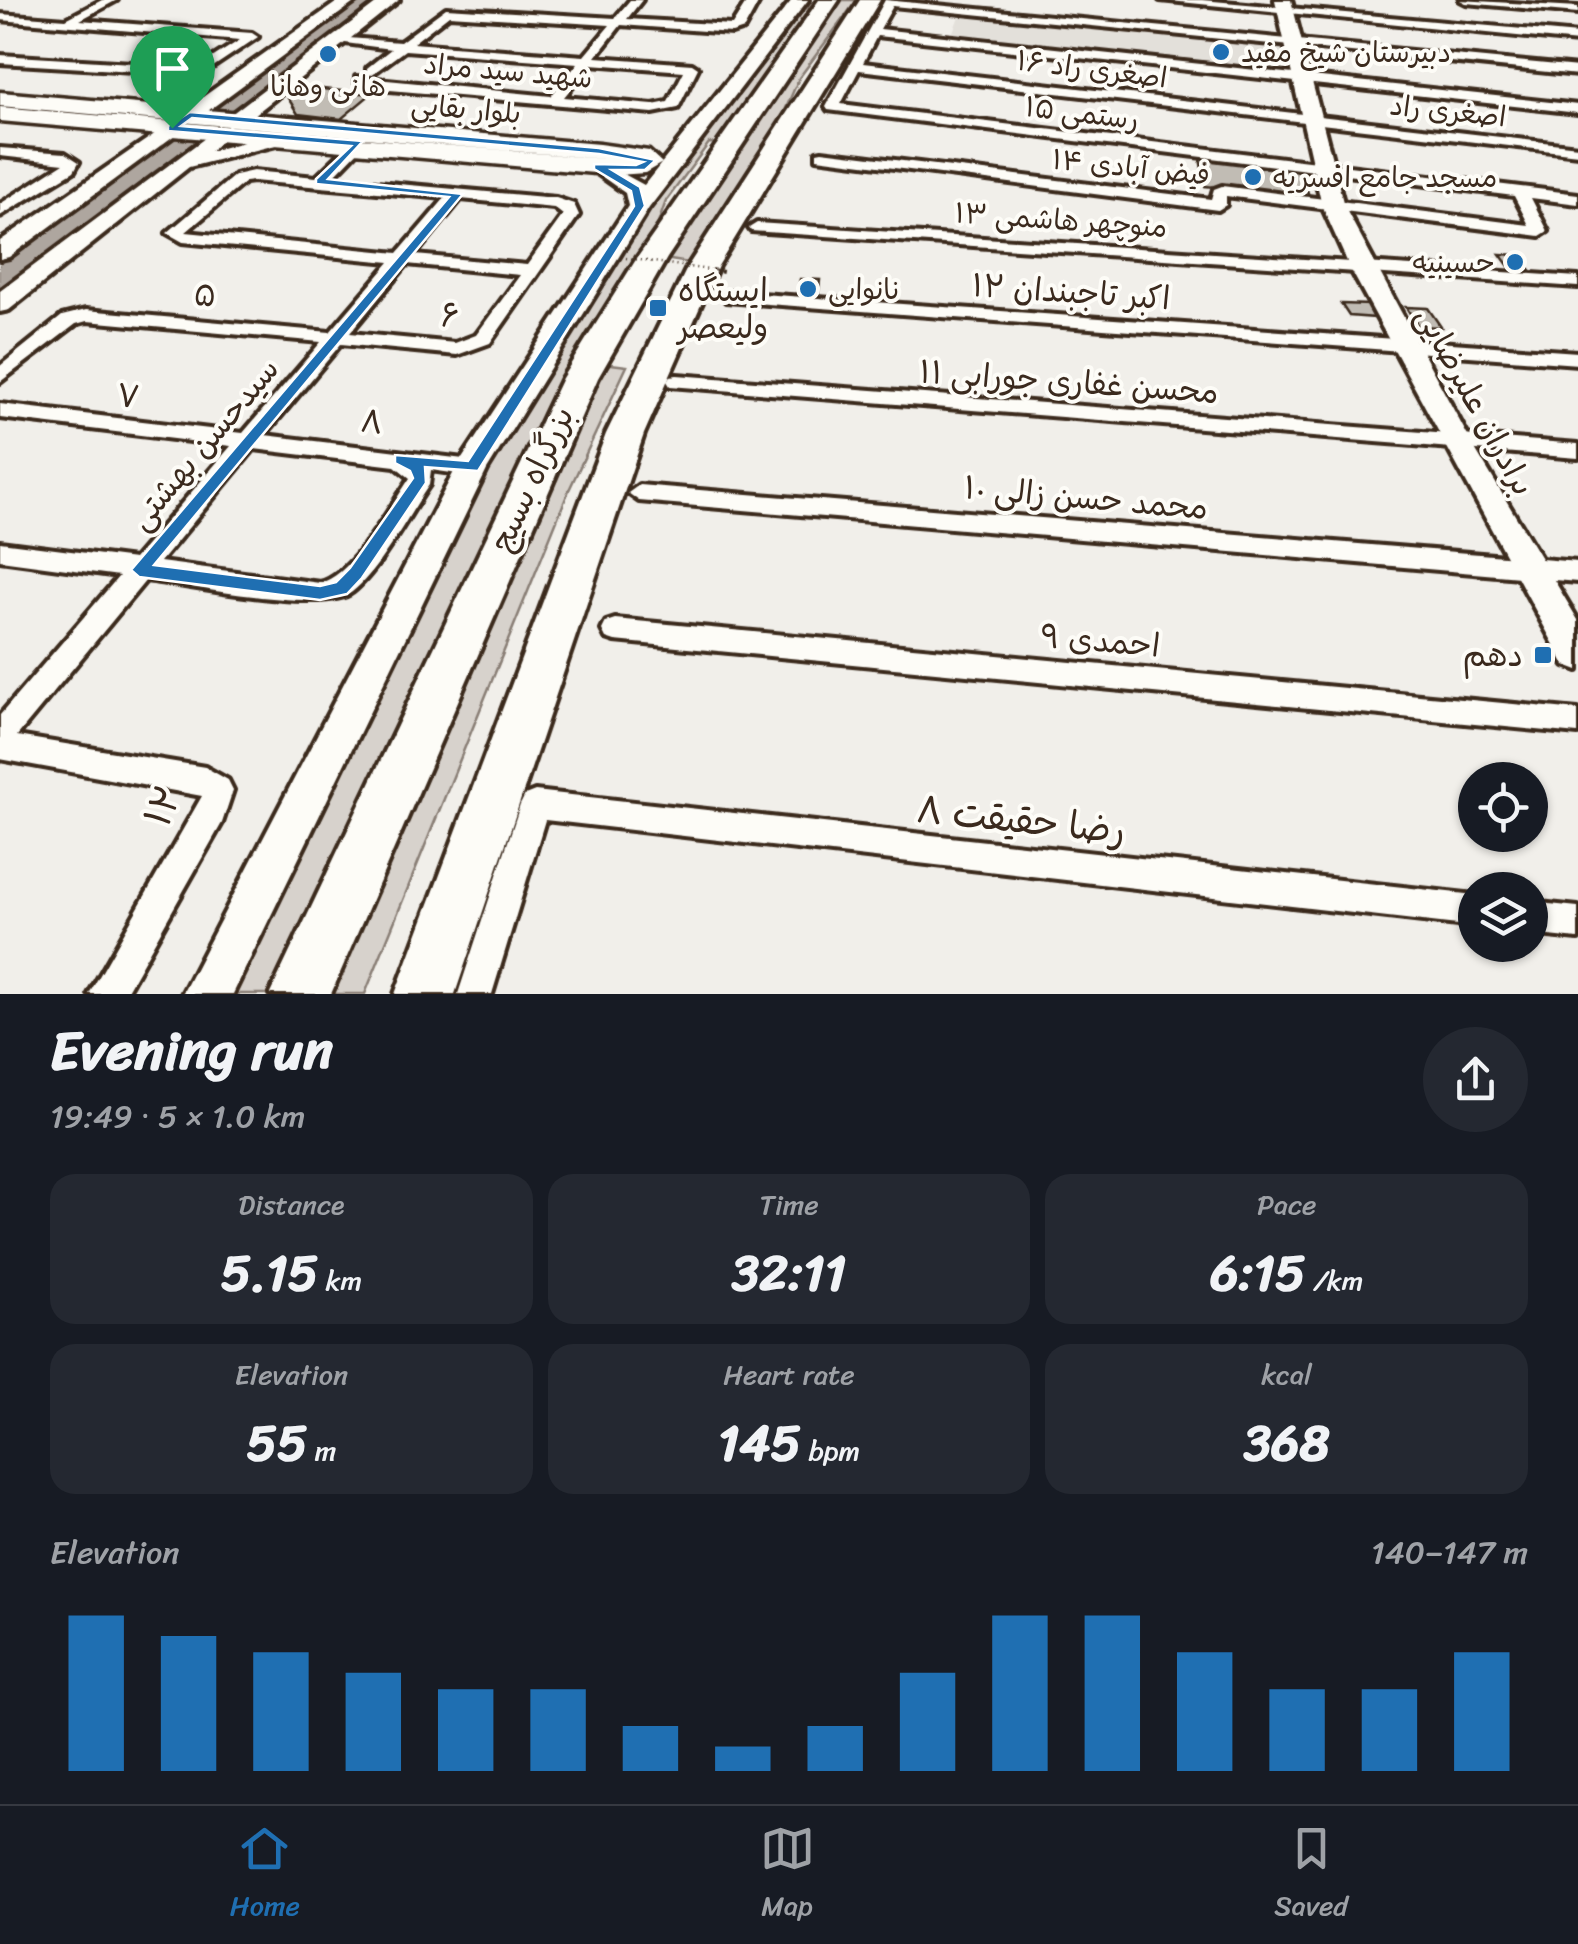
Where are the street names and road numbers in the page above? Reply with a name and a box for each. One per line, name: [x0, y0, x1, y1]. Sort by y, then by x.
street label: اصغری راد ۱۶: [1014, 35, 1170, 103]
street label: شهید سید مراد: [421, 39, 595, 103]
street label: بلوار بقایی: [409, 80, 523, 138]
street label: اصغری راد: [1387, 81, 1509, 141]
street label: رستمی ۱۵: [1022, 82, 1142, 144]
street label: فیض آبادی ۱۴: [1050, 134, 1212, 200]
street label: منوچهر هاشمی ۱۳: [953, 188, 1169, 252]
street label: اکبر تاجبندان ۱۲: [970, 257, 1172, 327]
street label: ۵: [191, 266, 219, 324]
street label: ۶: [438, 286, 462, 344]
street label: برادران علیرضایی: [1399, 295, 1551, 507]
street label: محسن غفاری جورابی ۱۱: [918, 343, 1220, 421]
street label: سیدحسن بهشتی: [114, 344, 294, 544]
street label: ۷: [113, 366, 143, 426]
street label: ۸: [357, 392, 387, 452]
street label: بزرگراه بسیج: [473, 397, 591, 561]
street label: محمد حسن زالی ۱۰: [962, 459, 1210, 537]
street label: احمدی ۹: [1038, 607, 1162, 675]
street label: ۱۲: [124, 775, 202, 837]
street label: رضا حقیقت ۸: [913, 776, 1129, 864]

